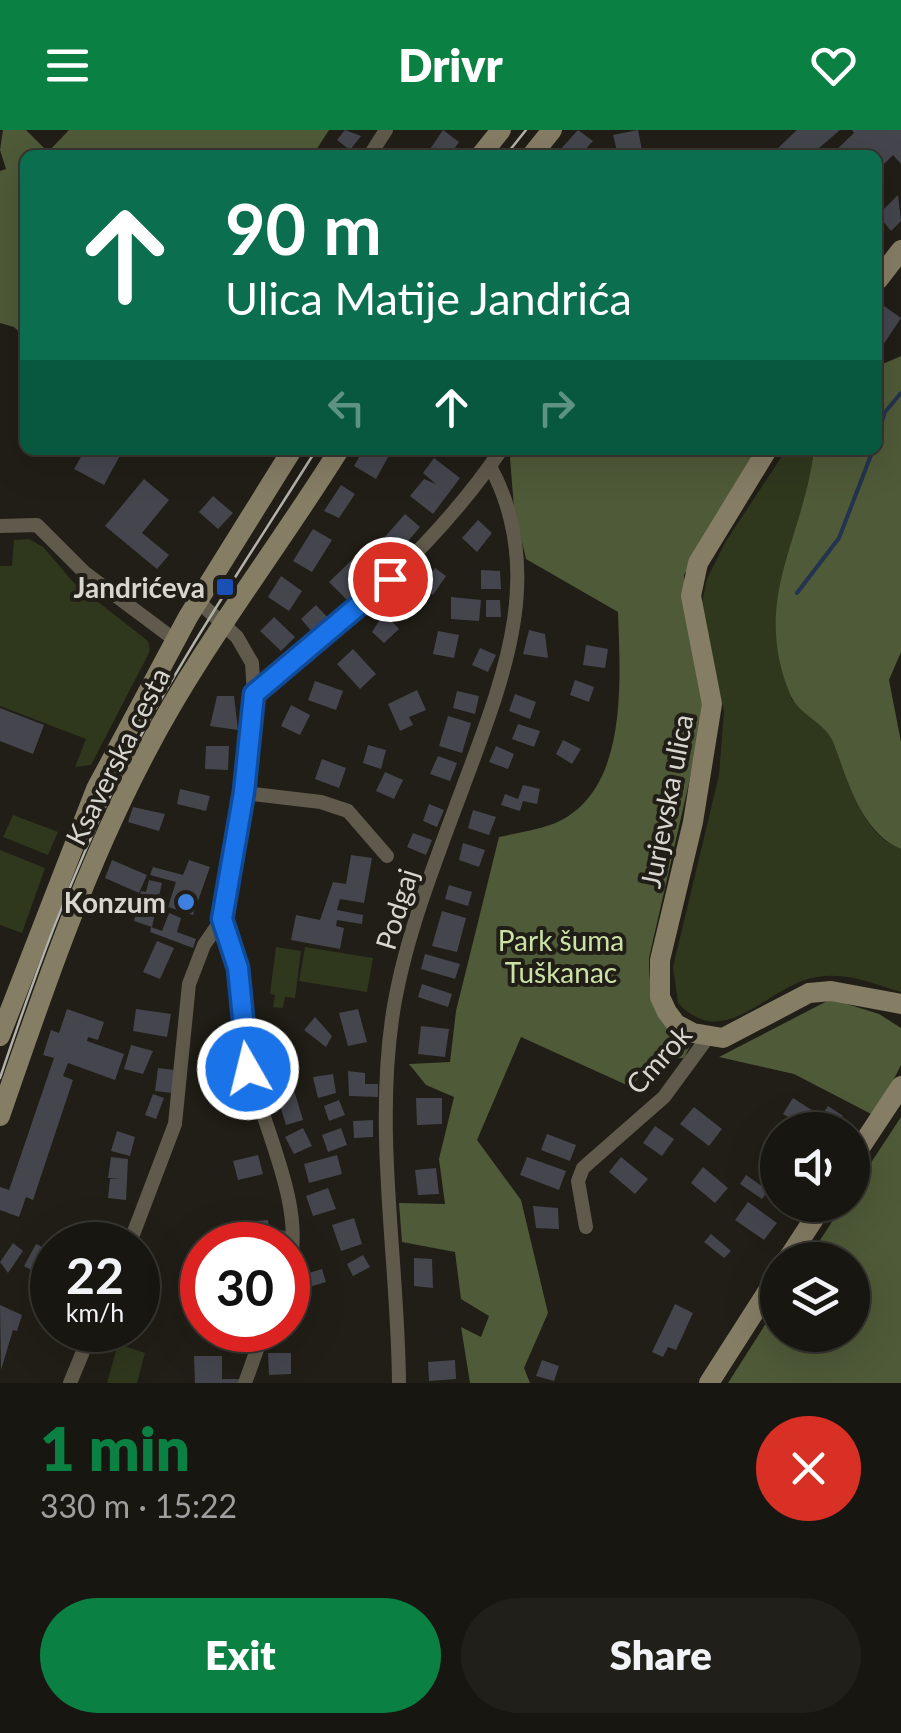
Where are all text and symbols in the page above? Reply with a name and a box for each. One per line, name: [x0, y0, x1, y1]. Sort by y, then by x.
icon: menu: [40, 38, 95, 93]
text: Drivr: [398, 38, 503, 92]
icon: heart: [806, 38, 861, 93]
text: 90 m: [225, 186, 382, 270]
icon: ahead: [60, 190, 190, 320]
text: Ulica Matije Jandrića: [225, 271, 632, 325]
icon: left: [319, 380, 374, 435]
icon: ahead: [424, 380, 479, 435]
icon: right: [529, 380, 584, 435]
pin: [348, 537, 433, 622]
icon: arrive: [363, 552, 418, 607]
place label: Jandrićeva: [74, 570, 205, 604]
marker: Jandrićeva: [214, 576, 236, 598]
street label: Ksaverska cesta: [58, 662, 176, 850]
street label: Jurjevska ulica: [632, 711, 700, 891]
street label: Podgaj: [368, 864, 424, 954]
place label: Konzum: [64, 885, 166, 919]
marker: Konzum: [175, 891, 197, 913]
park label: Park šuma Tuškanac: [498, 923, 624, 989]
position arrow: [196, 1017, 300, 1121]
street label: Cmrok: [618, 1017, 698, 1101]
map controls: [760, 1112, 870, 1352]
button: sound: [760, 1112, 870, 1222]
speed limit sign: 30: [180, 1222, 310, 1352]
button: layers: [760, 1242, 870, 1352]
text: 22: [66, 1245, 124, 1305]
text: km/h: [66, 1297, 124, 1327]
text: 1 min: [40, 1412, 190, 1484]
button: close: [756, 1416, 861, 1521]
text: 330 m · 15:22: [40, 1486, 237, 1525]
button: Exit: [40, 1598, 441, 1713]
button: Share: [461, 1598, 861, 1713]

